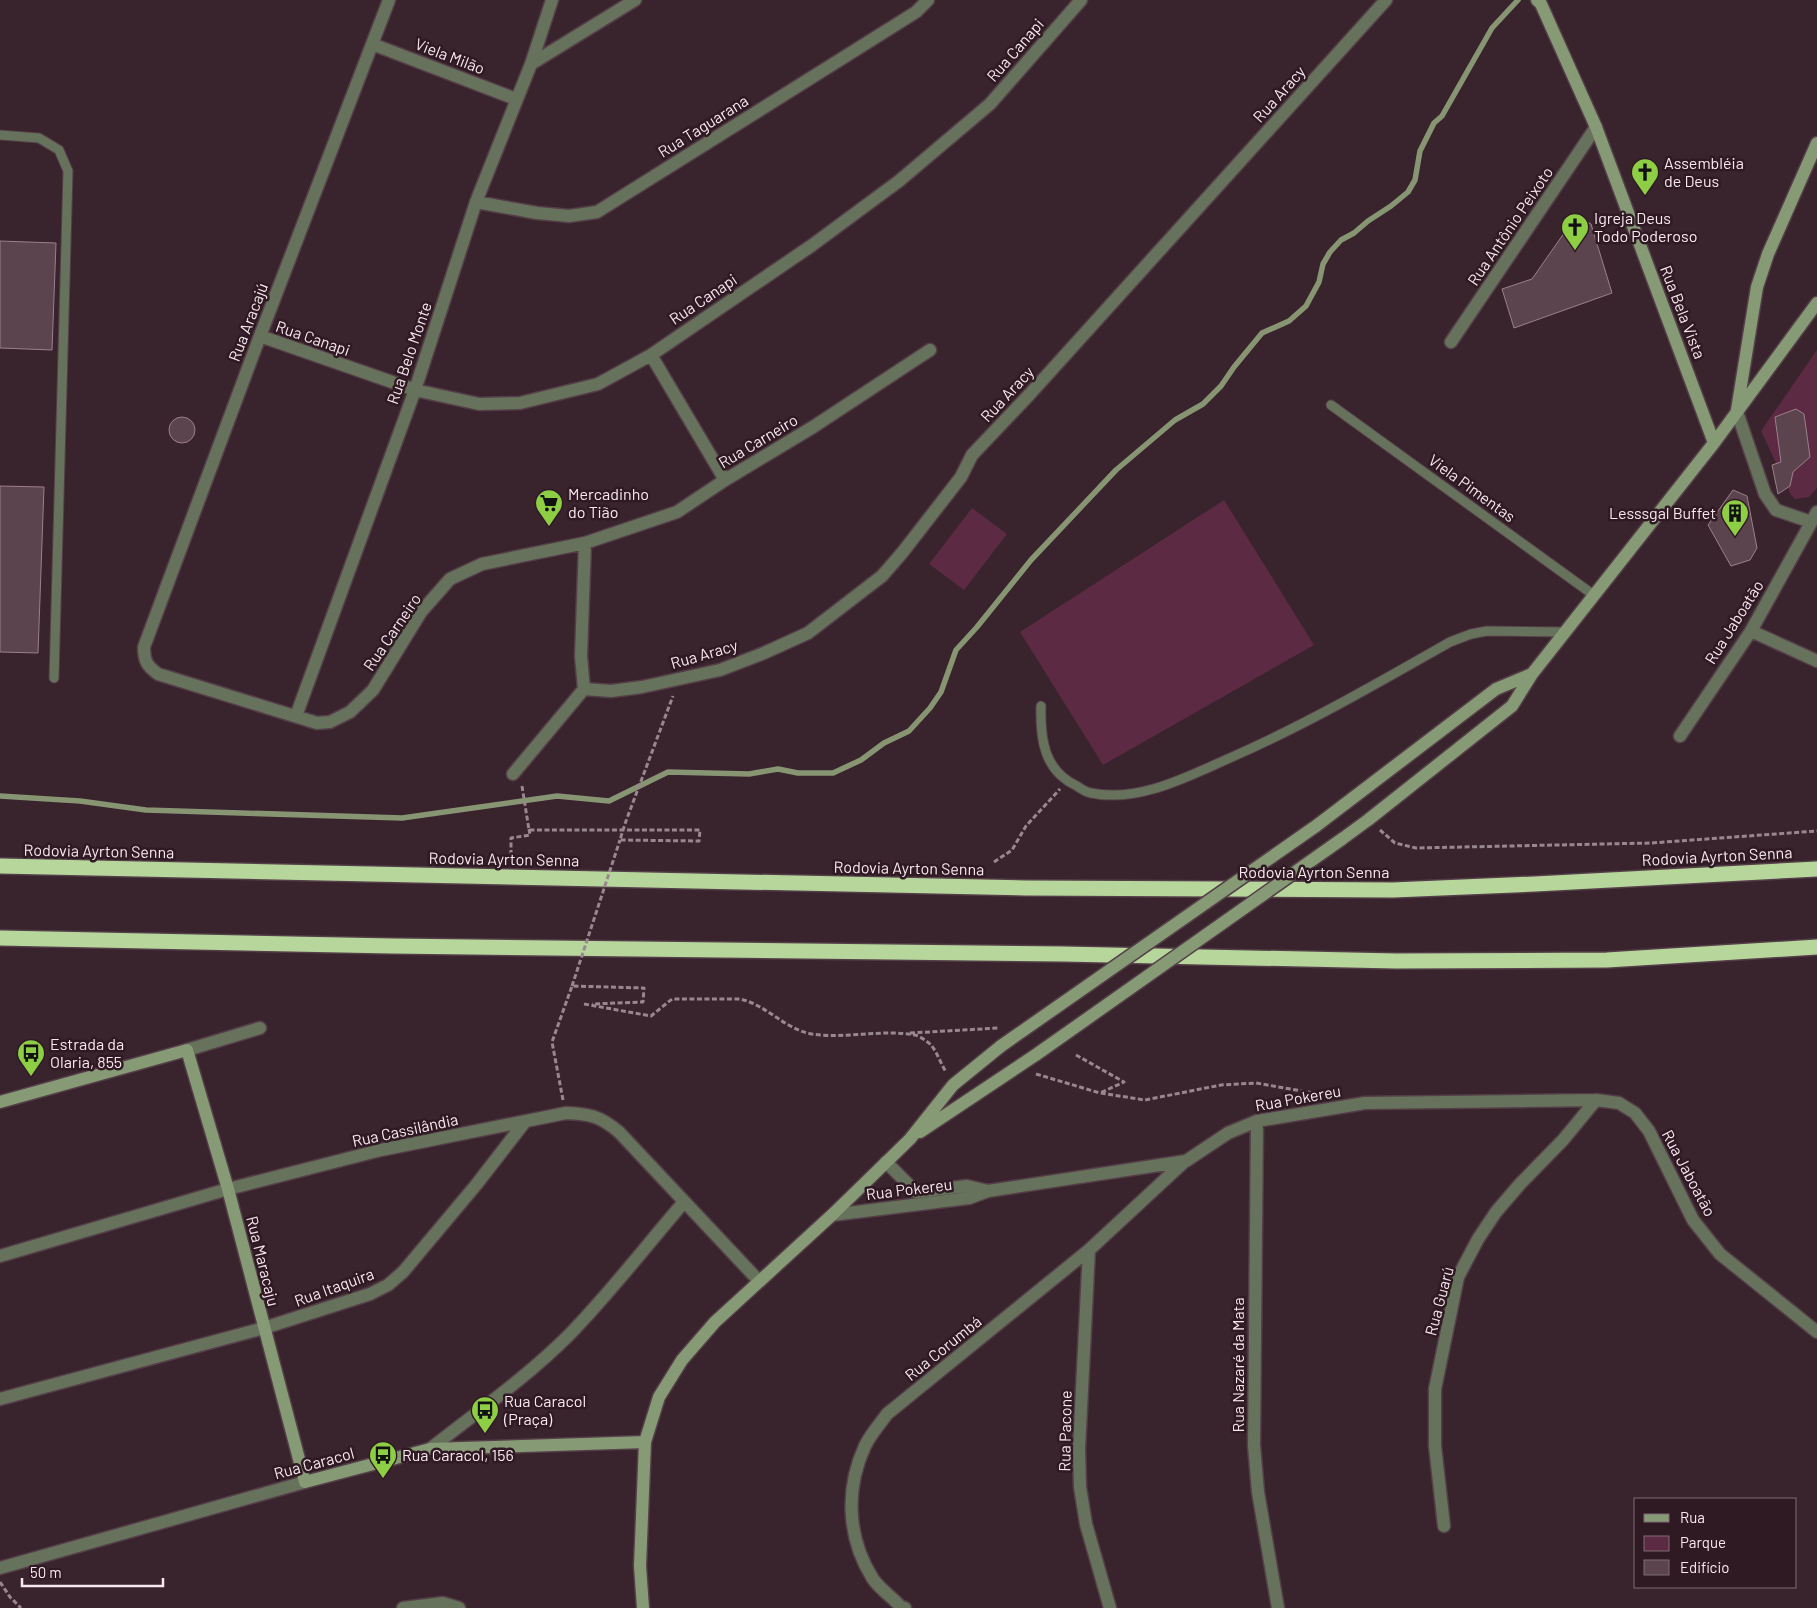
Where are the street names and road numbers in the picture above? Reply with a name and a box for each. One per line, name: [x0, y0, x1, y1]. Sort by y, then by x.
street label: Rua Canapi: [982, 14, 1047, 85]
street label: Viela Milão: [413, 34, 488, 77]
street label: Rua Aracy: [1248, 61, 1309, 126]
street label: Rua Taguarana: [654, 90, 751, 161]
street label: Rua Antônio Peixoto: [1463, 163, 1556, 289]
street label: Rua Bela Vista: [1657, 262, 1710, 361]
street label: Rua Canapi: [665, 269, 740, 328]
street label: Rua Aracajú: [224, 280, 271, 364]
street label: Rua Belo Monte: [382, 299, 435, 406]
street label: Rua Canapi: [274, 316, 353, 359]
street label: Rua Aracy: [976, 361, 1038, 425]
street label: Rua Carneiro: [715, 410, 801, 472]
street label: Viela Pimentas: [1425, 450, 1519, 525]
street label: Rua Jaboatão: [1700, 576, 1767, 667]
street label: Rua Carneiro: [359, 590, 424, 674]
street label: Rua Aracy: [668, 635, 740, 672]
street label: Rodovia Ayrton Senna: [23, 840, 175, 861]
street label: Rodovia Ayrton Senna: [1641, 842, 1793, 869]
street label: Rodovia Ayrton Senna: [428, 848, 580, 869]
street label: Rodovia Ayrton Senna: [833, 857, 985, 878]
street label: Rodovia Ayrton Senna: [1239, 862, 1389, 881]
street label: Rua Pokereu: [1254, 1081, 1342, 1114]
street label: Rua Cassilândia: [350, 1109, 460, 1150]
street label: Rua Jaboatão: [1659, 1126, 1720, 1219]
street label: Rua Pokereu: [865, 1174, 953, 1203]
street label: Rua Maracaju: [243, 1214, 284, 1308]
street label: Rua Itaquira: [291, 1263, 376, 1310]
street label: Rua Guarú: [1420, 1264, 1457, 1338]
street label: Rua Nazaré da Mata: [1228, 1297, 1247, 1433]
street label: Rua Corumbá: [901, 1311, 985, 1384]
street label: Rua Pacone: [1054, 1390, 1075, 1472]
street label: Rua Caracol: [272, 1443, 356, 1482]

